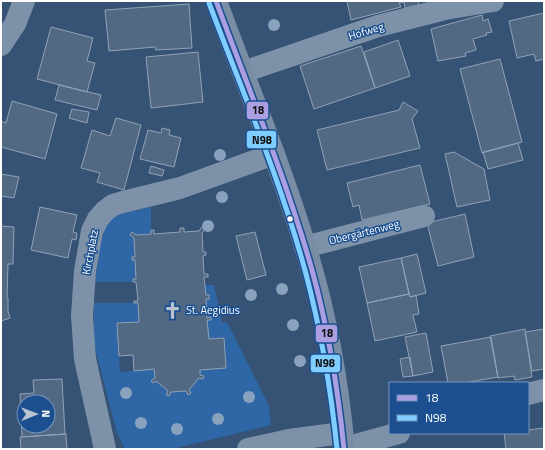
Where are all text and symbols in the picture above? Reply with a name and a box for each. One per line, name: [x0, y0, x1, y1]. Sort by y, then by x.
street label: Hofweg: [346, 18, 386, 44]
line badge: 18: [246, 101, 269, 120]
text: 18: [252, 102, 264, 118]
line badge: N98: [246, 130, 277, 149]
text: N98: [252, 132, 272, 148]
unlabelled marker: [285, 214, 295, 224]
street label: Obergärtenweg: [327, 215, 401, 248]
street label: Kirchplatz: [78, 228, 102, 276]
church icon: St. Aegidius: [163, 300, 183, 320]
place label: St. Aegidius: [186, 302, 240, 318]
line badge: 18: [315, 324, 338, 343]
text: 18: [321, 325, 333, 341]
line badge: N98: [310, 354, 341, 373]
text: N98: [315, 355, 335, 371]
legend: [389, 382, 529, 434]
text: 18: [425, 388, 439, 407]
north arrow: [16, 394, 56, 434]
text: N98: [425, 408, 447, 427]
text: N: [38, 410, 54, 418]

